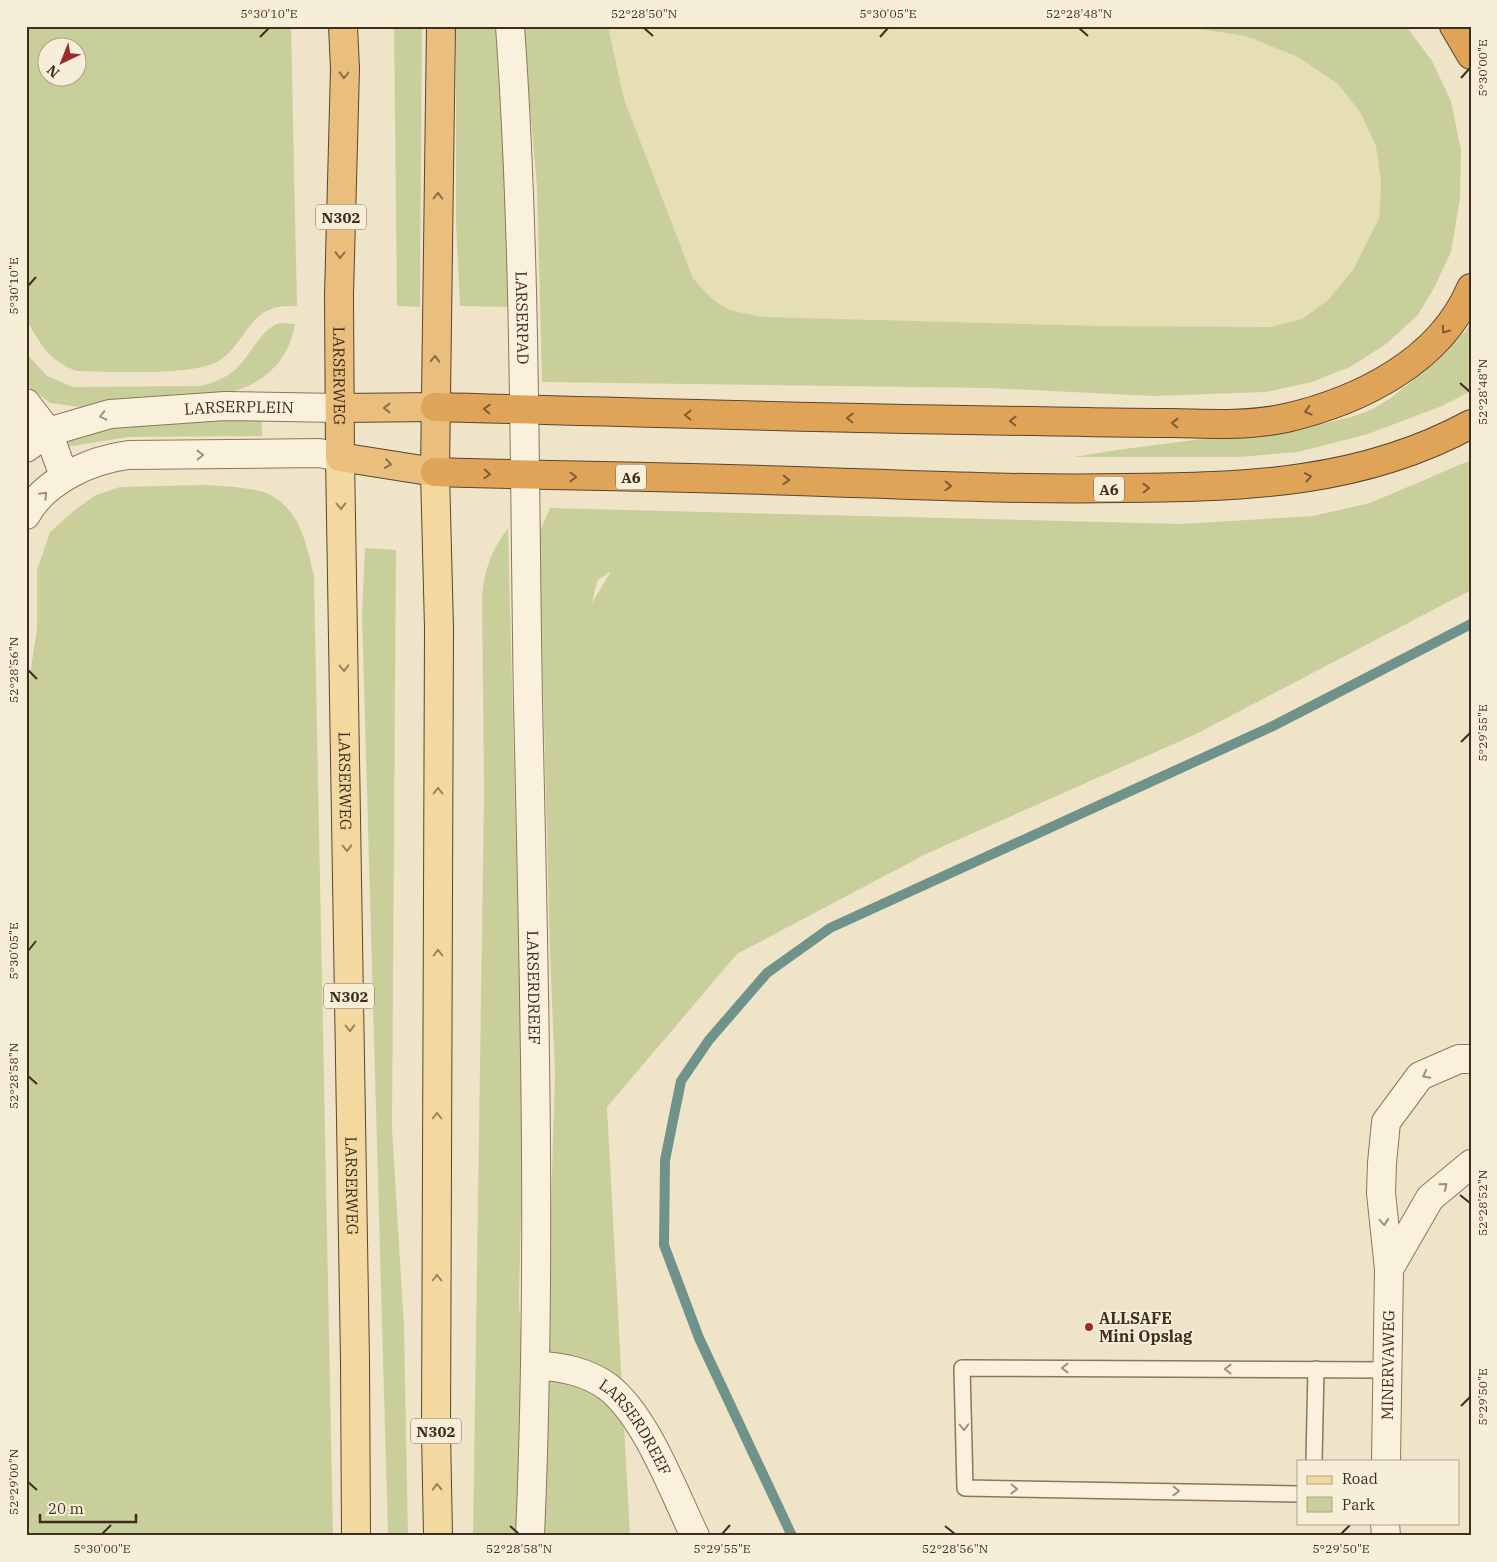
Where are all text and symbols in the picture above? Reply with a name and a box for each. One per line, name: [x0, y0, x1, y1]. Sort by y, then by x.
text: 5°30'10"E: [240, 6, 298, 21]
text: 52°28'50"N: [611, 6, 677, 21]
text: 5°30'05"E: [859, 6, 917, 21]
text: 52°28'48"N: [1046, 6, 1112, 21]
north arrow: [38, 38, 88, 88]
text: 5°30'00"E: [1475, 39, 1490, 97]
text: N: [43, 61, 63, 82]
one-way arrow: [339, 71, 350, 79]
one-way arrow: [433, 192, 443, 200]
road number: N302: [316, 204, 366, 230]
one-way arrow: [335, 251, 346, 259]
text: 5°30'10"E: [6, 257, 21, 315]
street label: LARSERPAD: [511, 271, 534, 365]
one-way arrow: [1442, 324, 1451, 334]
street label: LARSERWEG: [329, 326, 350, 425]
one-way arrow: [430, 354, 440, 362]
text: 52°28'48"N: [1475, 359, 1490, 425]
street label: LARSERPLEIN: [184, 396, 294, 419]
one-way arrow: [383, 403, 391, 413]
one-way arrow: [483, 404, 491, 415]
one-way arrow: [1305, 406, 1313, 416]
one-way arrow: [684, 409, 692, 420]
one-way arrow: [98, 410, 107, 421]
one-way arrow: [846, 413, 854, 423]
one-way arrow: [1008, 416, 1016, 426]
one-way arrow: [1171, 418, 1179, 429]
one-way arrow: [196, 449, 204, 460]
one-way arrow: [383, 459, 392, 469]
road number: A6: [616, 464, 646, 490]
one-way arrow: [483, 469, 491, 480]
one-way arrow: [569, 472, 577, 482]
one-way arrow: [1303, 473, 1312, 483]
one-way arrow: [782, 475, 790, 486]
road number: A6: [1094, 476, 1124, 502]
one-way arrow: [945, 481, 953, 491]
one-way arrow: [1142, 483, 1150, 493]
one-way arrow: [38, 491, 47, 500]
one-way arrow: [336, 502, 346, 510]
text: 52°28'56"N: [6, 637, 21, 703]
one-way arrow: [339, 665, 349, 673]
text: 5°29'55"E: [1475, 704, 1490, 762]
street label: LARSERWEG: [335, 731, 356, 831]
one-way arrow: [433, 786, 443, 794]
one-way arrow: [342, 844, 352, 852]
text: 5°30'05"E: [6, 922, 21, 980]
street label: LARSERDREEF: [523, 930, 545, 1045]
one-way arrow: [433, 949, 443, 956]
road number: N302: [324, 984, 374, 1008]
one-way arrow: [345, 1024, 355, 1032]
text: 52°28'58"N: [6, 1043, 21, 1109]
one-way arrow: [1422, 1069, 1431, 1079]
one-way arrow: [432, 1111, 442, 1119]
street label: LARSERWEG: [341, 1136, 363, 1235]
text: 52°28'52"N: [1475, 1170, 1490, 1236]
one-way arrow: [1439, 1183, 1448, 1192]
one-way arrow: [1378, 1218, 1389, 1226]
one-way arrow: [432, 1274, 442, 1282]
place label: ALLSAFE Mini Opslag: [1099, 1308, 1193, 1346]
street label: MINERVAWEG: [1377, 1310, 1398, 1420]
marker: ALLSAFE Mini Opslag: [1083, 1321, 1095, 1333]
one-way arrow: [1061, 1363, 1069, 1373]
one-way arrow: [1224, 1364, 1232, 1374]
text: 5°29'50"E: [1475, 1368, 1490, 1426]
street label: LARSERDREEF: [595, 1374, 676, 1479]
road number: N302: [411, 1418, 461, 1444]
one-way arrow: [959, 1423, 969, 1431]
text: 52°29'00"N: [6, 1449, 21, 1515]
legend: [1297, 1460, 1460, 1524]
text: Road: [1342, 1469, 1378, 1488]
one-way arrow: [432, 1483, 443, 1491]
one-way arrow: [1010, 1483, 1018, 1494]
one-way arrow: [1172, 1486, 1180, 1496]
scale bar: [40, 1492, 136, 1524]
text: Park: [1342, 1495, 1375, 1514]
text: 20 m: [48, 1499, 84, 1518]
text: 5°30'00"E: [73, 1541, 131, 1556]
text: 52°28'58"N: [486, 1541, 552, 1556]
text: 5°29'55"E: [693, 1541, 751, 1556]
text: 52°28'56"N: [922, 1541, 988, 1556]
text: 5°29'50"E: [1312, 1541, 1370, 1556]

